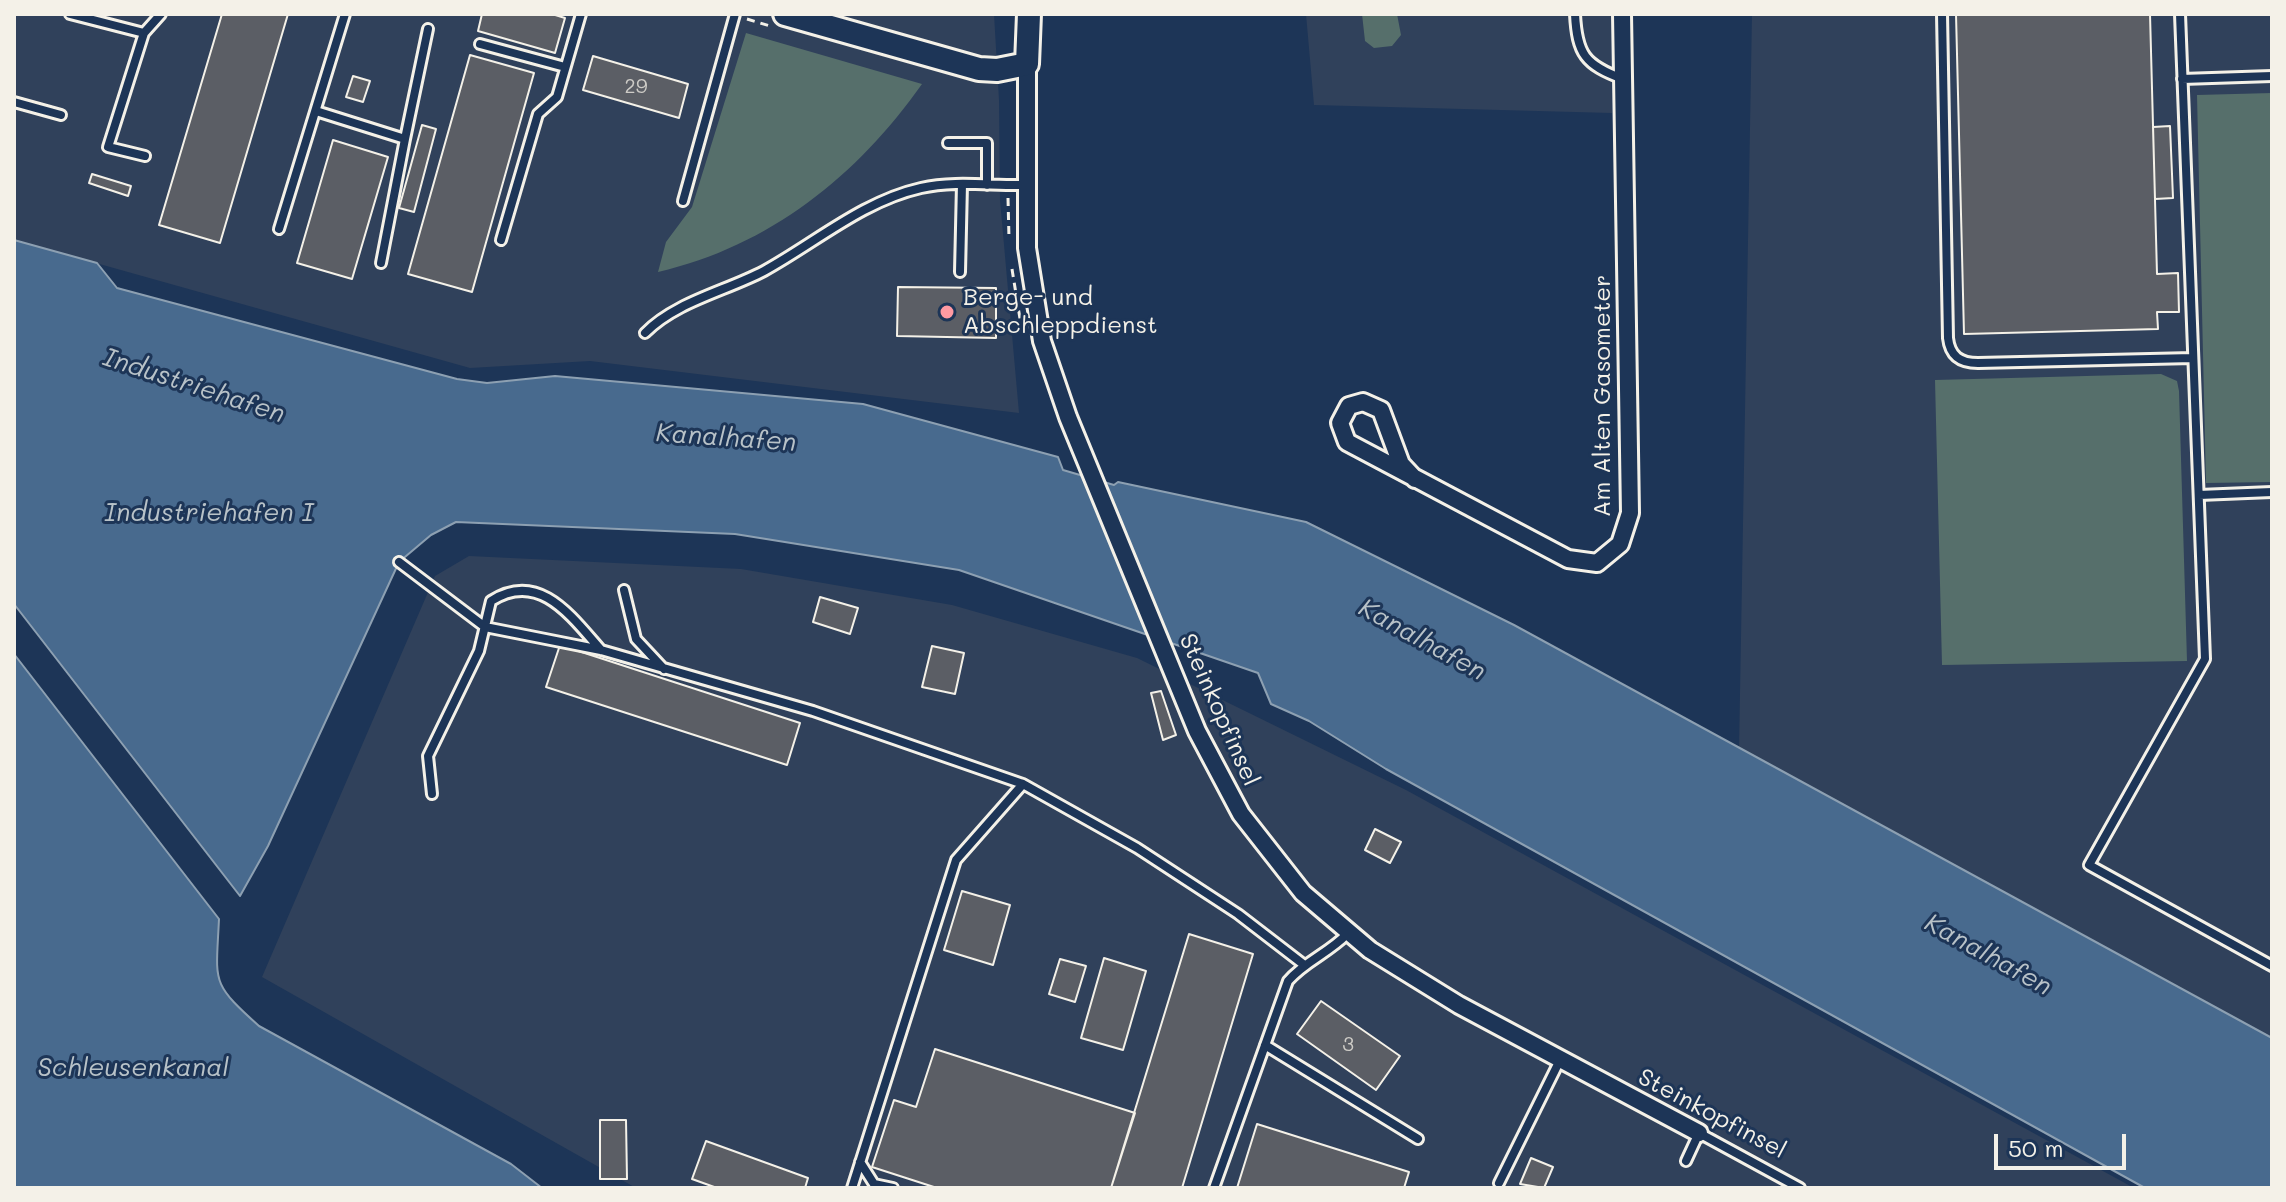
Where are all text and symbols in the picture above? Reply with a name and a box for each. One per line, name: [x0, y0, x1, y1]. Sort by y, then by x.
house number: 29: [625, 75, 647, 99]
street label: Am Alten Gasometer: [1589, 275, 1617, 517]
place label: Berge- und Abschleppdienst: [963, 284, 1158, 340]
marker: Berge- und Abschleppdienst: [938, 303, 956, 321]
water label: Industriehafen: [99, 342, 289, 430]
water label: Kanalhafen: [655, 418, 797, 458]
water label: Industriehafen I: [105, 497, 313, 529]
water label: Kanalhafen: [1353, 592, 1491, 688]
street label: Steinkopfinsel: [1173, 629, 1265, 791]
water label: Kanalhafen: [1919, 907, 2057, 1003]
house number: 3: [1342, 1033, 1354, 1057]
water label: Schleusenkanal: [37, 1052, 229, 1084]
street label: Steinkopfinsel: [1633, 1063, 1791, 1165]
scale bar: [1998, 1118, 2130, 1168]
text: 50 m: [2008, 1132, 2064, 1163]

